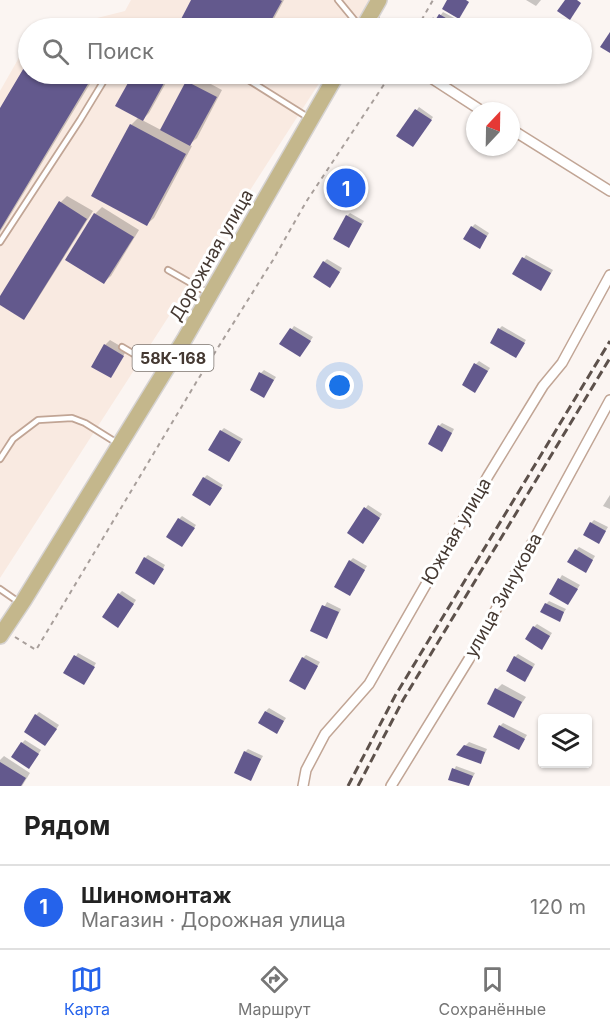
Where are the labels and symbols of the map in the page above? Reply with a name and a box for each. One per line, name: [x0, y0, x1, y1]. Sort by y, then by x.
north arrow: [466, 102, 520, 156]
pin: 1: [326, 166, 366, 210]
street label: Дорожная улица: [165, 185, 257, 325]
road number: 58К-168: [132, 345, 213, 371]
your location: [325, 371, 354, 400]
street label: Южная улица: [417, 474, 495, 588]
street label: улица Зинукова: [460, 529, 546, 661]

